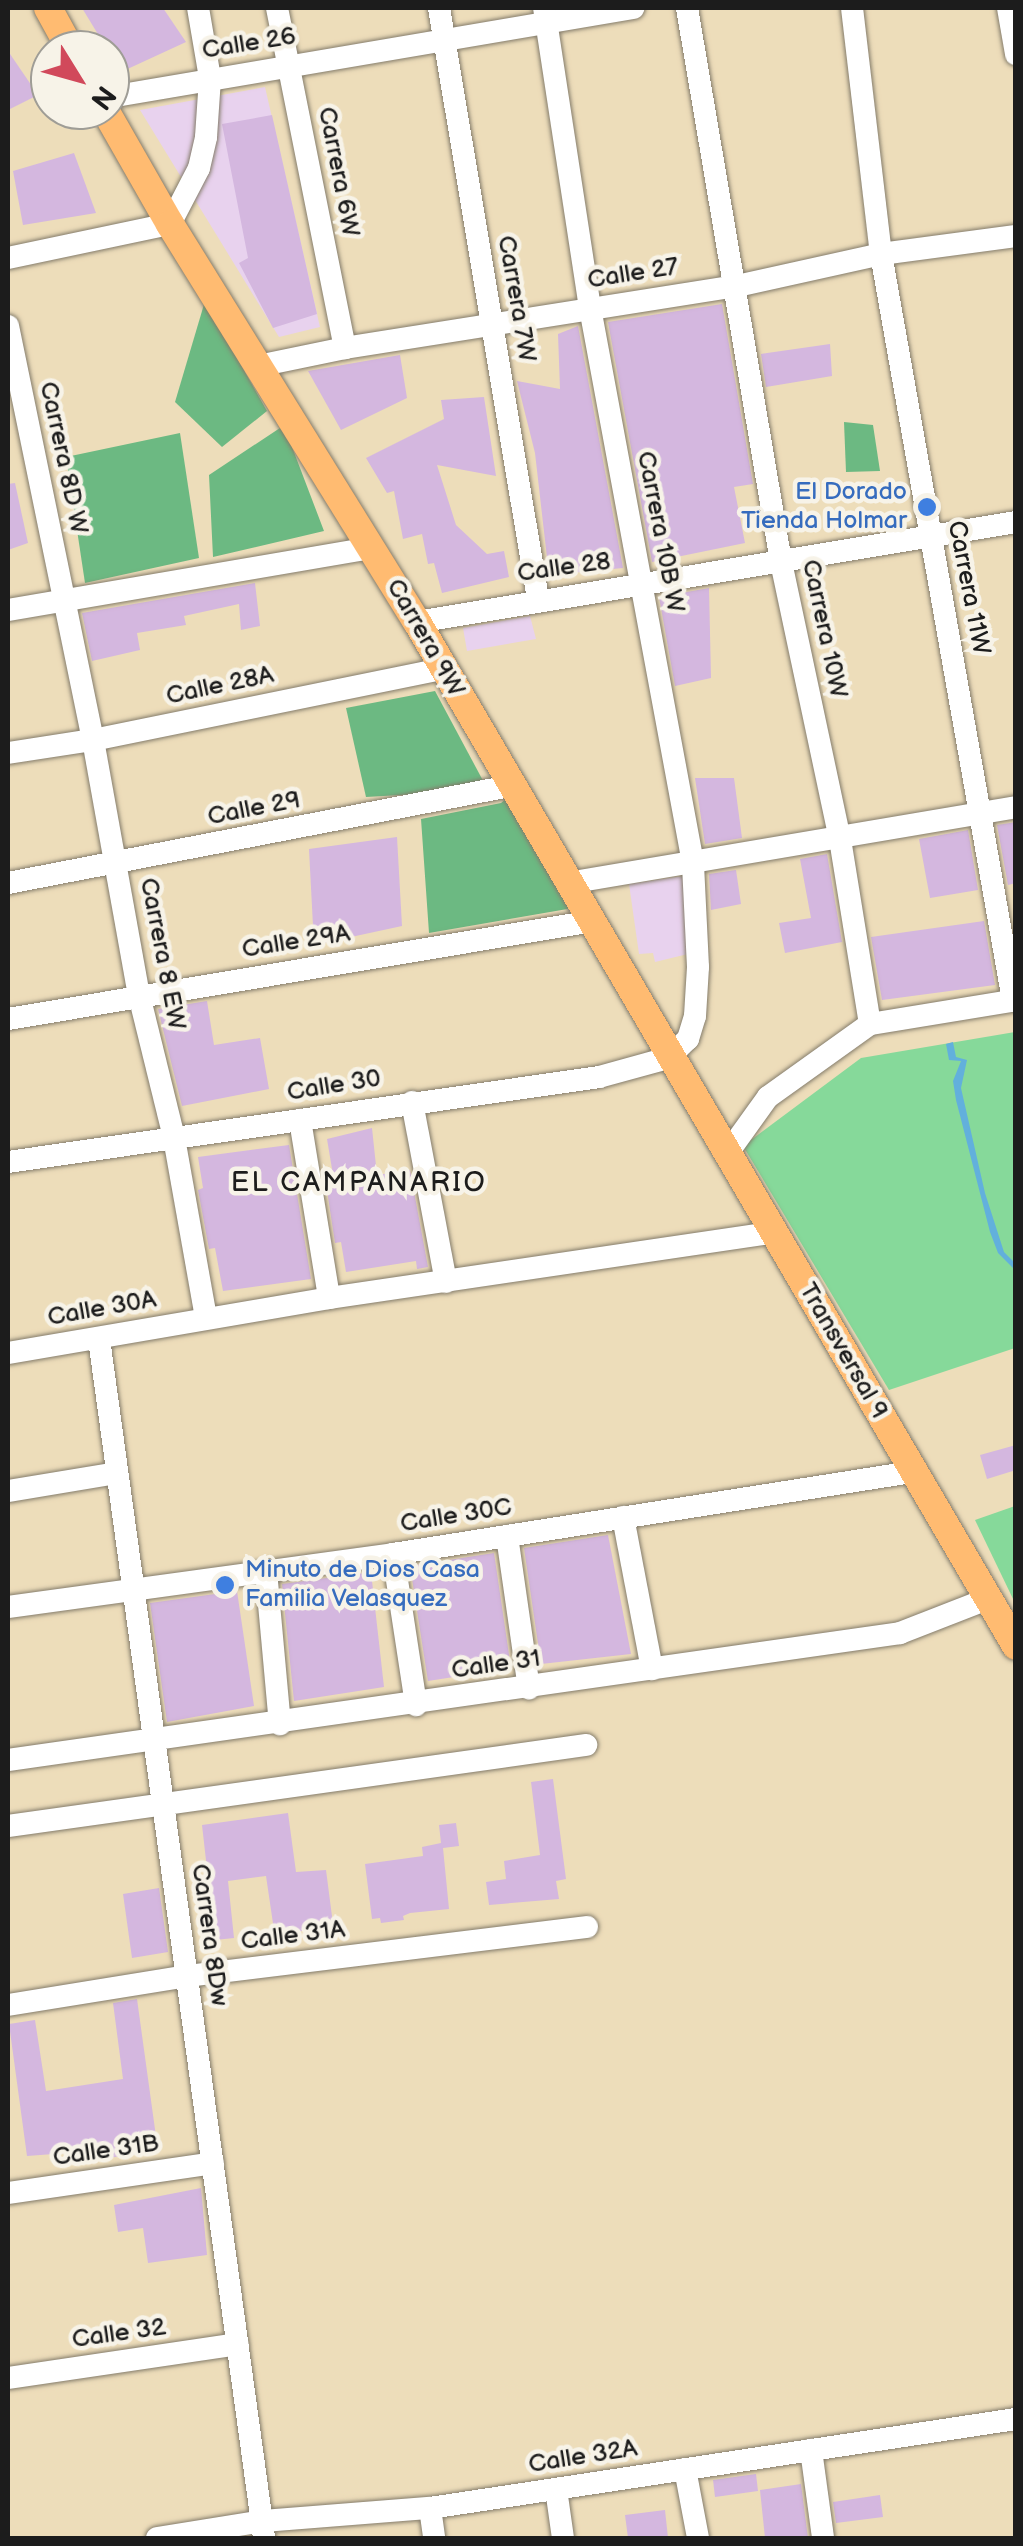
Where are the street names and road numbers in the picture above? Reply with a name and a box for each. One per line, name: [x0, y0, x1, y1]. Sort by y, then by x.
street label: Calle 26: [200, 22, 298, 66]
street label: Carrera 6W: [311, 104, 365, 240]
street label: Carrera 7W: [490, 233, 542, 365]
street label: Calle 27: [585, 252, 681, 296]
street label: Carrera 8D W: [32, 379, 94, 537]
street label: Carrera 10B W: [630, 448, 690, 616]
street label: Carrera 11W: [940, 518, 996, 658]
street label: Calle 28: [515, 547, 613, 589]
street label: Carrera 10W: [795, 557, 853, 701]
street label: Carrera 9W: [379, 574, 471, 702]
street label: Calle 28A: [164, 660, 276, 712]
street label: Calle 29: [205, 785, 303, 833]
street label: Carrera 8 EW: [133, 875, 191, 1033]
street label: Calle 29A: [240, 919, 352, 965]
street label: Calle 30: [285, 1064, 383, 1108]
street label: Transversal 9: [792, 1278, 894, 1424]
street label: Calle 30A: [45, 1285, 159, 1333]
street label: Calle 30C: [398, 1492, 514, 1540]
street label: Calle 31: [450, 1644, 542, 1686]
street label: Carrera 8Dw: [184, 1862, 234, 2008]
street label: Calle 31A: [239, 1915, 347, 1957]
street label: Calle 31B: [51, 2129, 161, 2173]
street label: Calle 32: [70, 2313, 168, 2355]
street label: Calle 32A: [526, 2434, 640, 2480]

